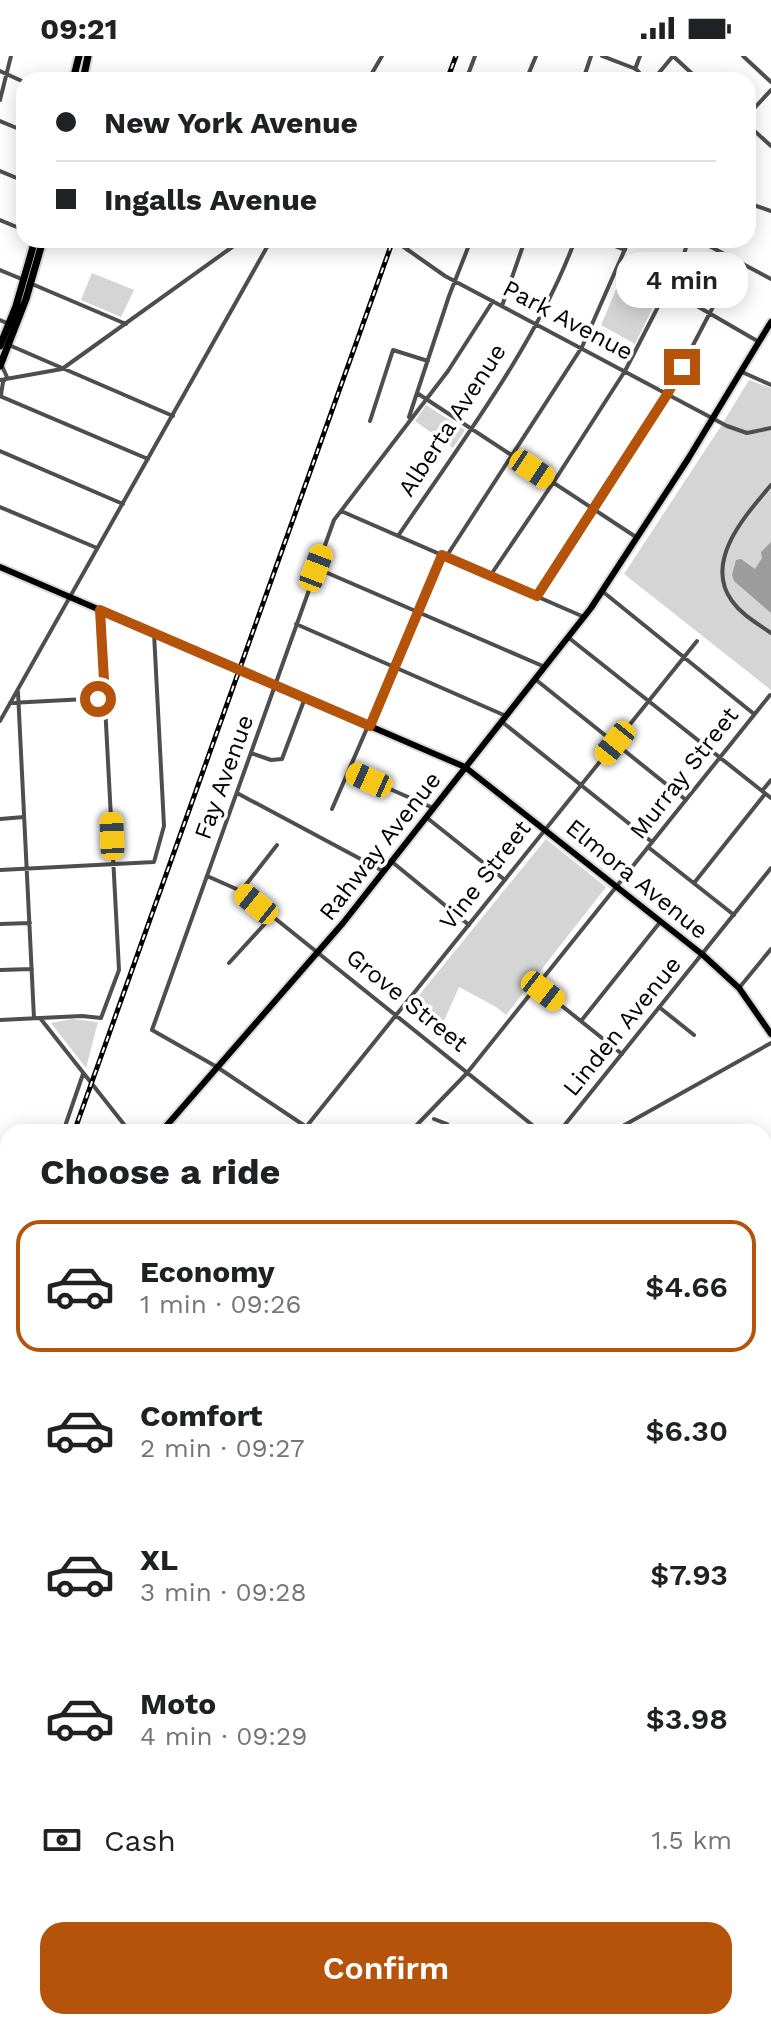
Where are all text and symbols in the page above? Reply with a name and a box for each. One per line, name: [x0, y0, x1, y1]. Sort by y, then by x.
text: 09:21: [40, 11, 118, 46]
text: New York Avenue: [104, 105, 358, 140]
text: Ingalls Avenue: [104, 182, 317, 217]
callout: 4 min: [616, 251, 748, 307]
text: 4 min: [646, 265, 718, 295]
street label: Park Avenue: [498, 274, 638, 366]
street label: Alberta Avenue: [392, 338, 512, 502]
route end: [664, 349, 700, 385]
car: [505, 446, 559, 492]
car: [296, 541, 336, 595]
route start: [80, 681, 116, 717]
street label: Murray Street: [624, 702, 744, 844]
street label: Fay Avenue: [189, 711, 259, 843]
car: [591, 717, 639, 769]
car: [342, 759, 396, 801]
street label: Rahway Avenue: [313, 766, 447, 926]
car: [99, 812, 125, 860]
street label: Elmora Avenue: [560, 813, 714, 945]
street label: Vine Street: [434, 815, 536, 935]
car: [230, 880, 282, 928]
street label: Grove Street: [341, 943, 473, 1057]
street label: Linden Avenue: [557, 951, 687, 1101]
car: [517, 967, 569, 1015]
text: Choose a ride: [40, 1151, 280, 1193]
icon: car: [44, 1250, 116, 1322]
text: Economy: [140, 1254, 275, 1289]
text: $4.66: [645, 1269, 728, 1304]
text: 1 min · 09:26: [140, 1289, 301, 1319]
icon: car: [44, 1394, 116, 1466]
text: Comfort: [140, 1398, 262, 1433]
text: $6.30: [645, 1413, 728, 1448]
text: 2 min · 09:27: [140, 1433, 305, 1463]
icon: car: [44, 1538, 116, 1610]
text: XL: [140, 1542, 178, 1577]
text: $7.93: [650, 1557, 728, 1592]
text: 3 min · 09:28: [140, 1577, 307, 1607]
icon: car: [44, 1682, 116, 1754]
text: Moto: [140, 1686, 216, 1721]
text: $3.98: [646, 1701, 728, 1736]
text: 4 min · 09:29: [140, 1721, 307, 1751]
icon: cash: [40, 1818, 84, 1862]
text: Cash: [104, 1823, 176, 1858]
text: 1.5 km: [651, 1825, 732, 1855]
button: Confirm: [40, 1922, 732, 2014]

